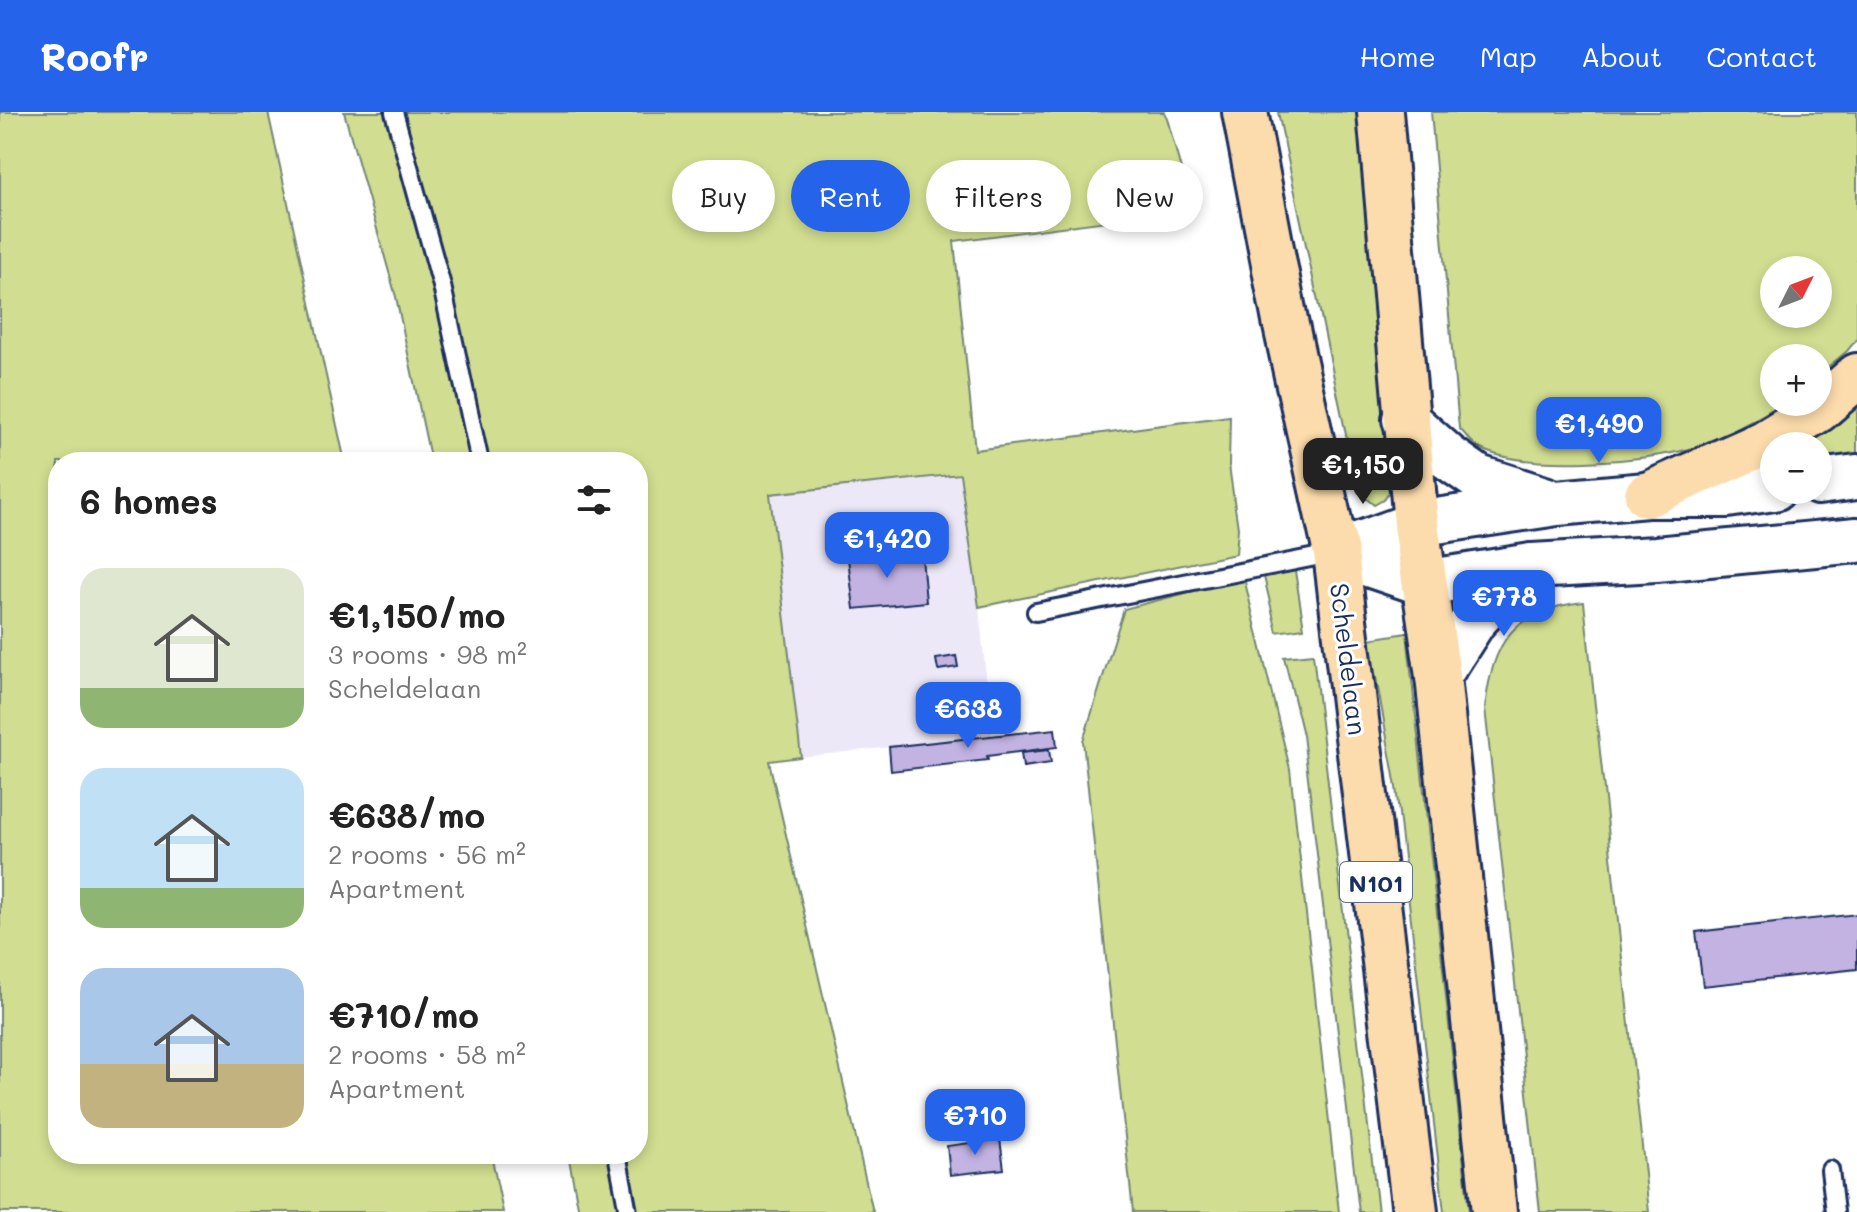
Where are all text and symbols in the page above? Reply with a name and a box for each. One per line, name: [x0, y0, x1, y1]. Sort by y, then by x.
text: Roofr: [40, 31, 149, 81]
text: Home: [1360, 38, 1436, 74]
text: Map: [1480, 38, 1537, 74]
text: About: [1581, 38, 1662, 74]
text: Contact: [1706, 38, 1817, 74]
chip: Buy: [672, 160, 775, 232]
chip: Rent: [791, 160, 910, 232]
chip: Filters: [926, 160, 1071, 232]
chip: New: [1087, 160, 1203, 232]
north arrow: [1760, 256, 1832, 328]
map controls: [1760, 256, 1832, 504]
button: +: [1760, 344, 1832, 416]
pin: €1,490: [1534, 397, 1664, 465]
text: €1,490: [1554, 406, 1644, 440]
button: −: [1760, 432, 1832, 504]
pin: €1,150: [1298, 438, 1428, 506]
text: €1,150: [1321, 447, 1405, 481]
text: 6 homes: [80, 478, 218, 523]
icon: filters: [572, 478, 616, 522]
pin: €1,420: [822, 512, 952, 580]
text: €1,420: [843, 521, 931, 555]
pin: €778: [1457, 570, 1551, 638]
text: €778: [1471, 579, 1537, 613]
street label: Scheldelaan: [1323, 581, 1375, 737]
text: €1,150/mo: [328, 592, 505, 637]
icon: home: [144, 600, 240, 696]
text: 3 rooms · 98 m²: [328, 637, 527, 671]
text: Scheldelaan: [328, 671, 481, 705]
pin: €638: [921, 682, 1015, 750]
text: €638: [934, 691, 1002, 725]
text: €638/mo: [328, 792, 485, 837]
icon: home: [144, 800, 240, 896]
text: 2 rooms · 56 m²: [328, 837, 526, 871]
road number: N101: [1340, 862, 1412, 902]
text: Apartment: [328, 871, 465, 905]
text: €710/mo: [328, 992, 479, 1037]
icon: home: [144, 1000, 240, 1096]
text: 2 rooms · 58 m²: [328, 1037, 526, 1071]
text: Apartment: [328, 1071, 465, 1105]
pin: €710: [928, 1089, 1022, 1157]
text: €710: [943, 1098, 1007, 1132]

